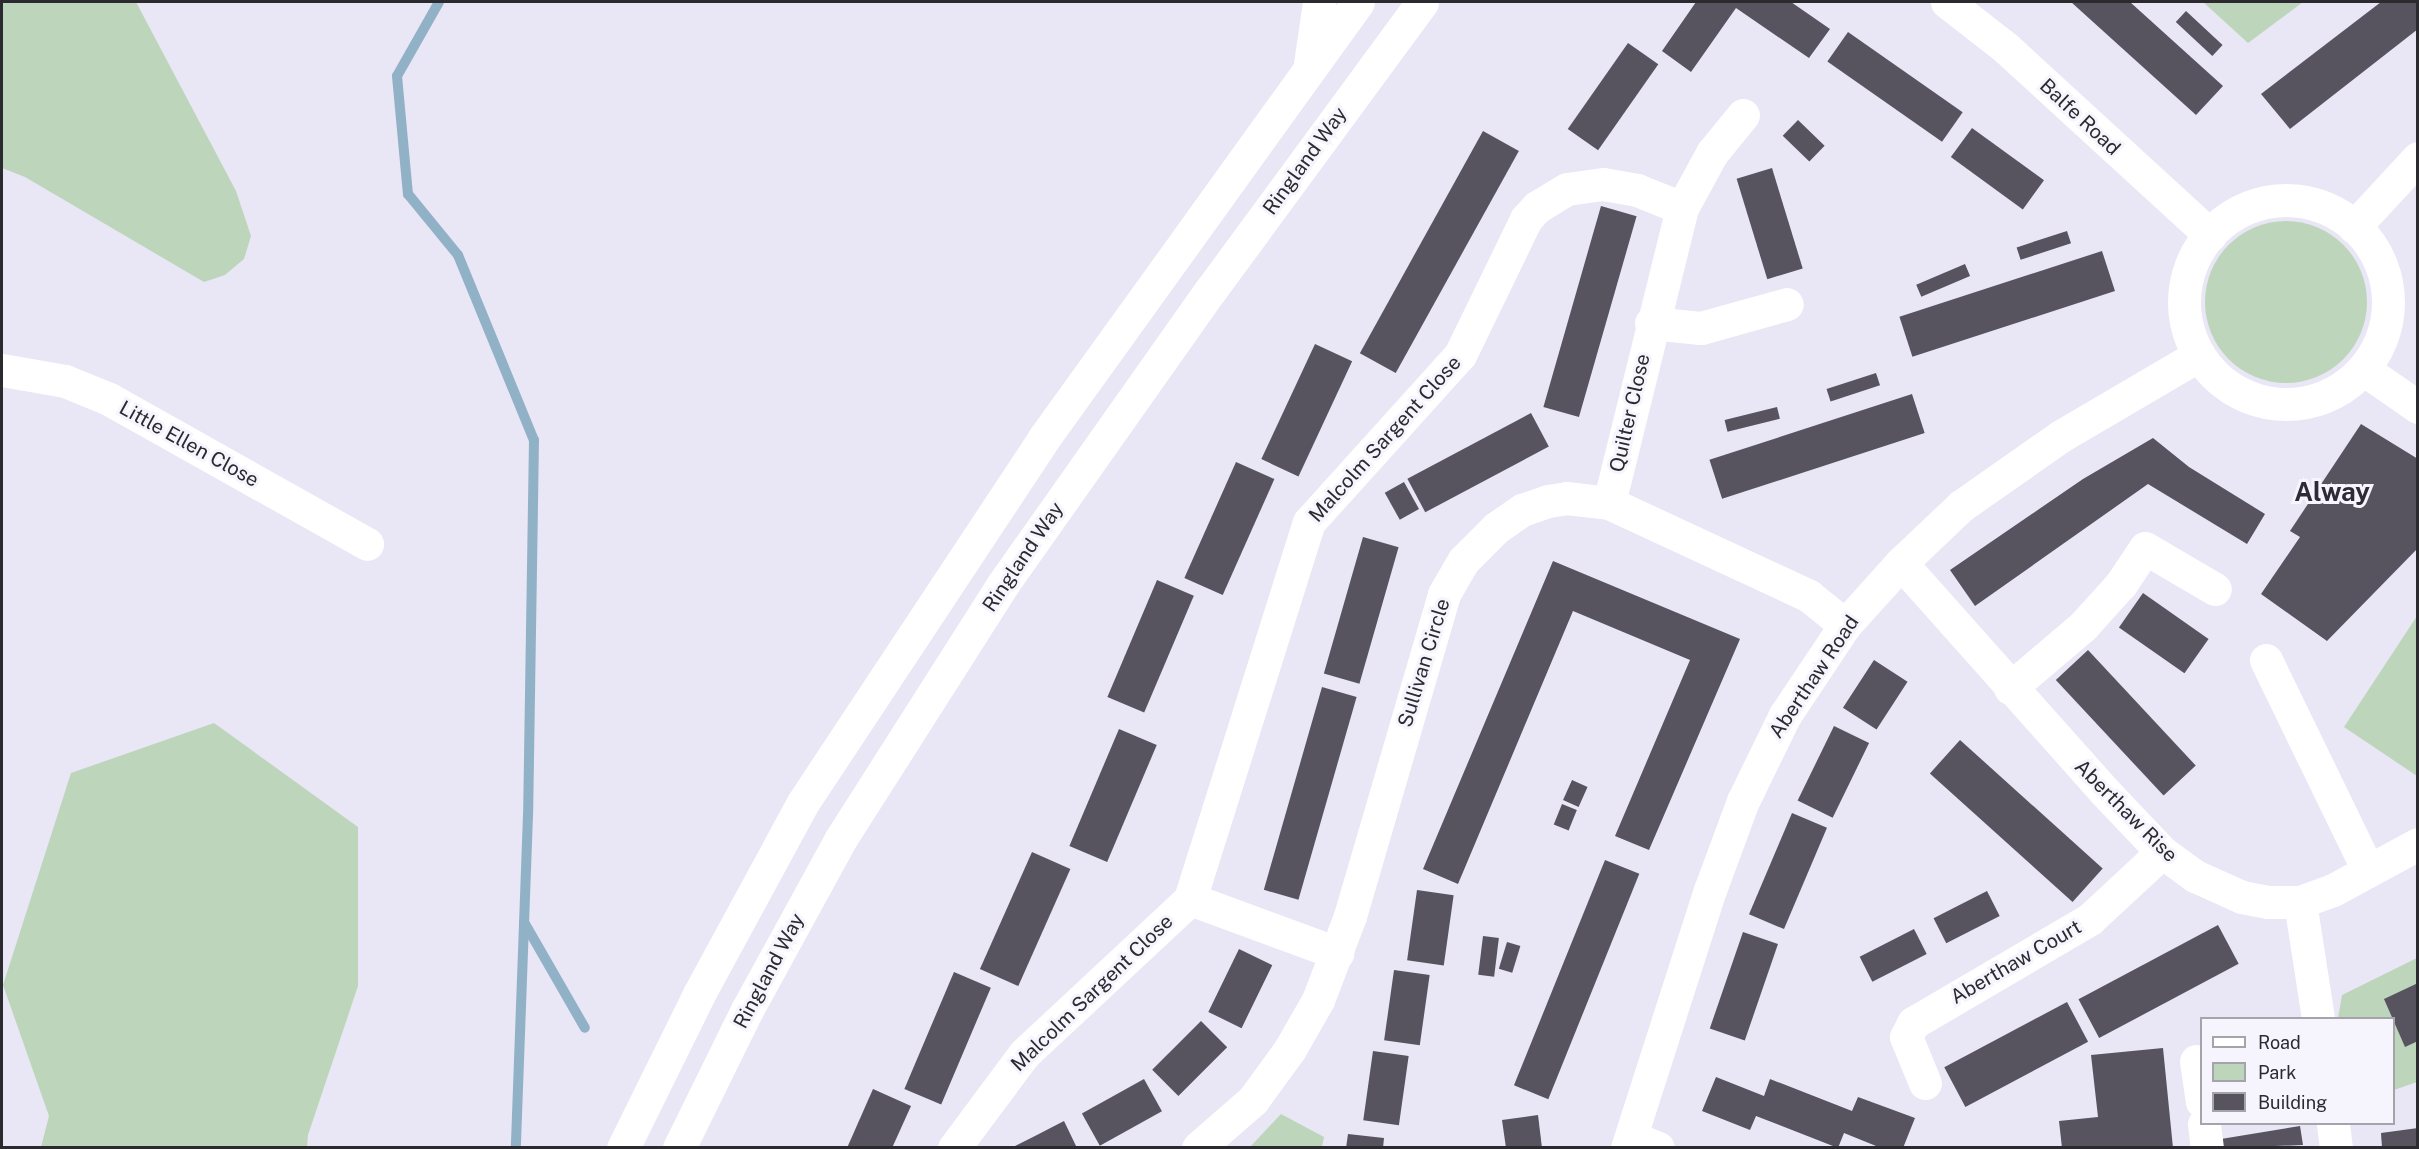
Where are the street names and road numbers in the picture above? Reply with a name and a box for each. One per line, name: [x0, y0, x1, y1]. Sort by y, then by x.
street label: Balfe Road: [2035, 74, 2125, 160]
street label: Ringland Way: [1258, 102, 1352, 220]
street label: Malcolm Sargent Close: [1304, 351, 1466, 527]
street label: Quilter Close: [1605, 352, 1655, 474]
street label: Little Ellen Close: [115, 396, 263, 492]
street label: Ringland Way: [977, 497, 1069, 617]
street label: Sullivan Circle: [1393, 596, 1455, 730]
street label: Aberthaw Road: [1764, 611, 1864, 743]
street label: Aberthaw Rise: [2070, 755, 2182, 867]
street label: Ringland Way: [728, 909, 810, 1033]
street label: Malcolm Sargent Close: [1006, 909, 1178, 1077]
street label: Aberthaw Court: [1946, 915, 2086, 1009]

